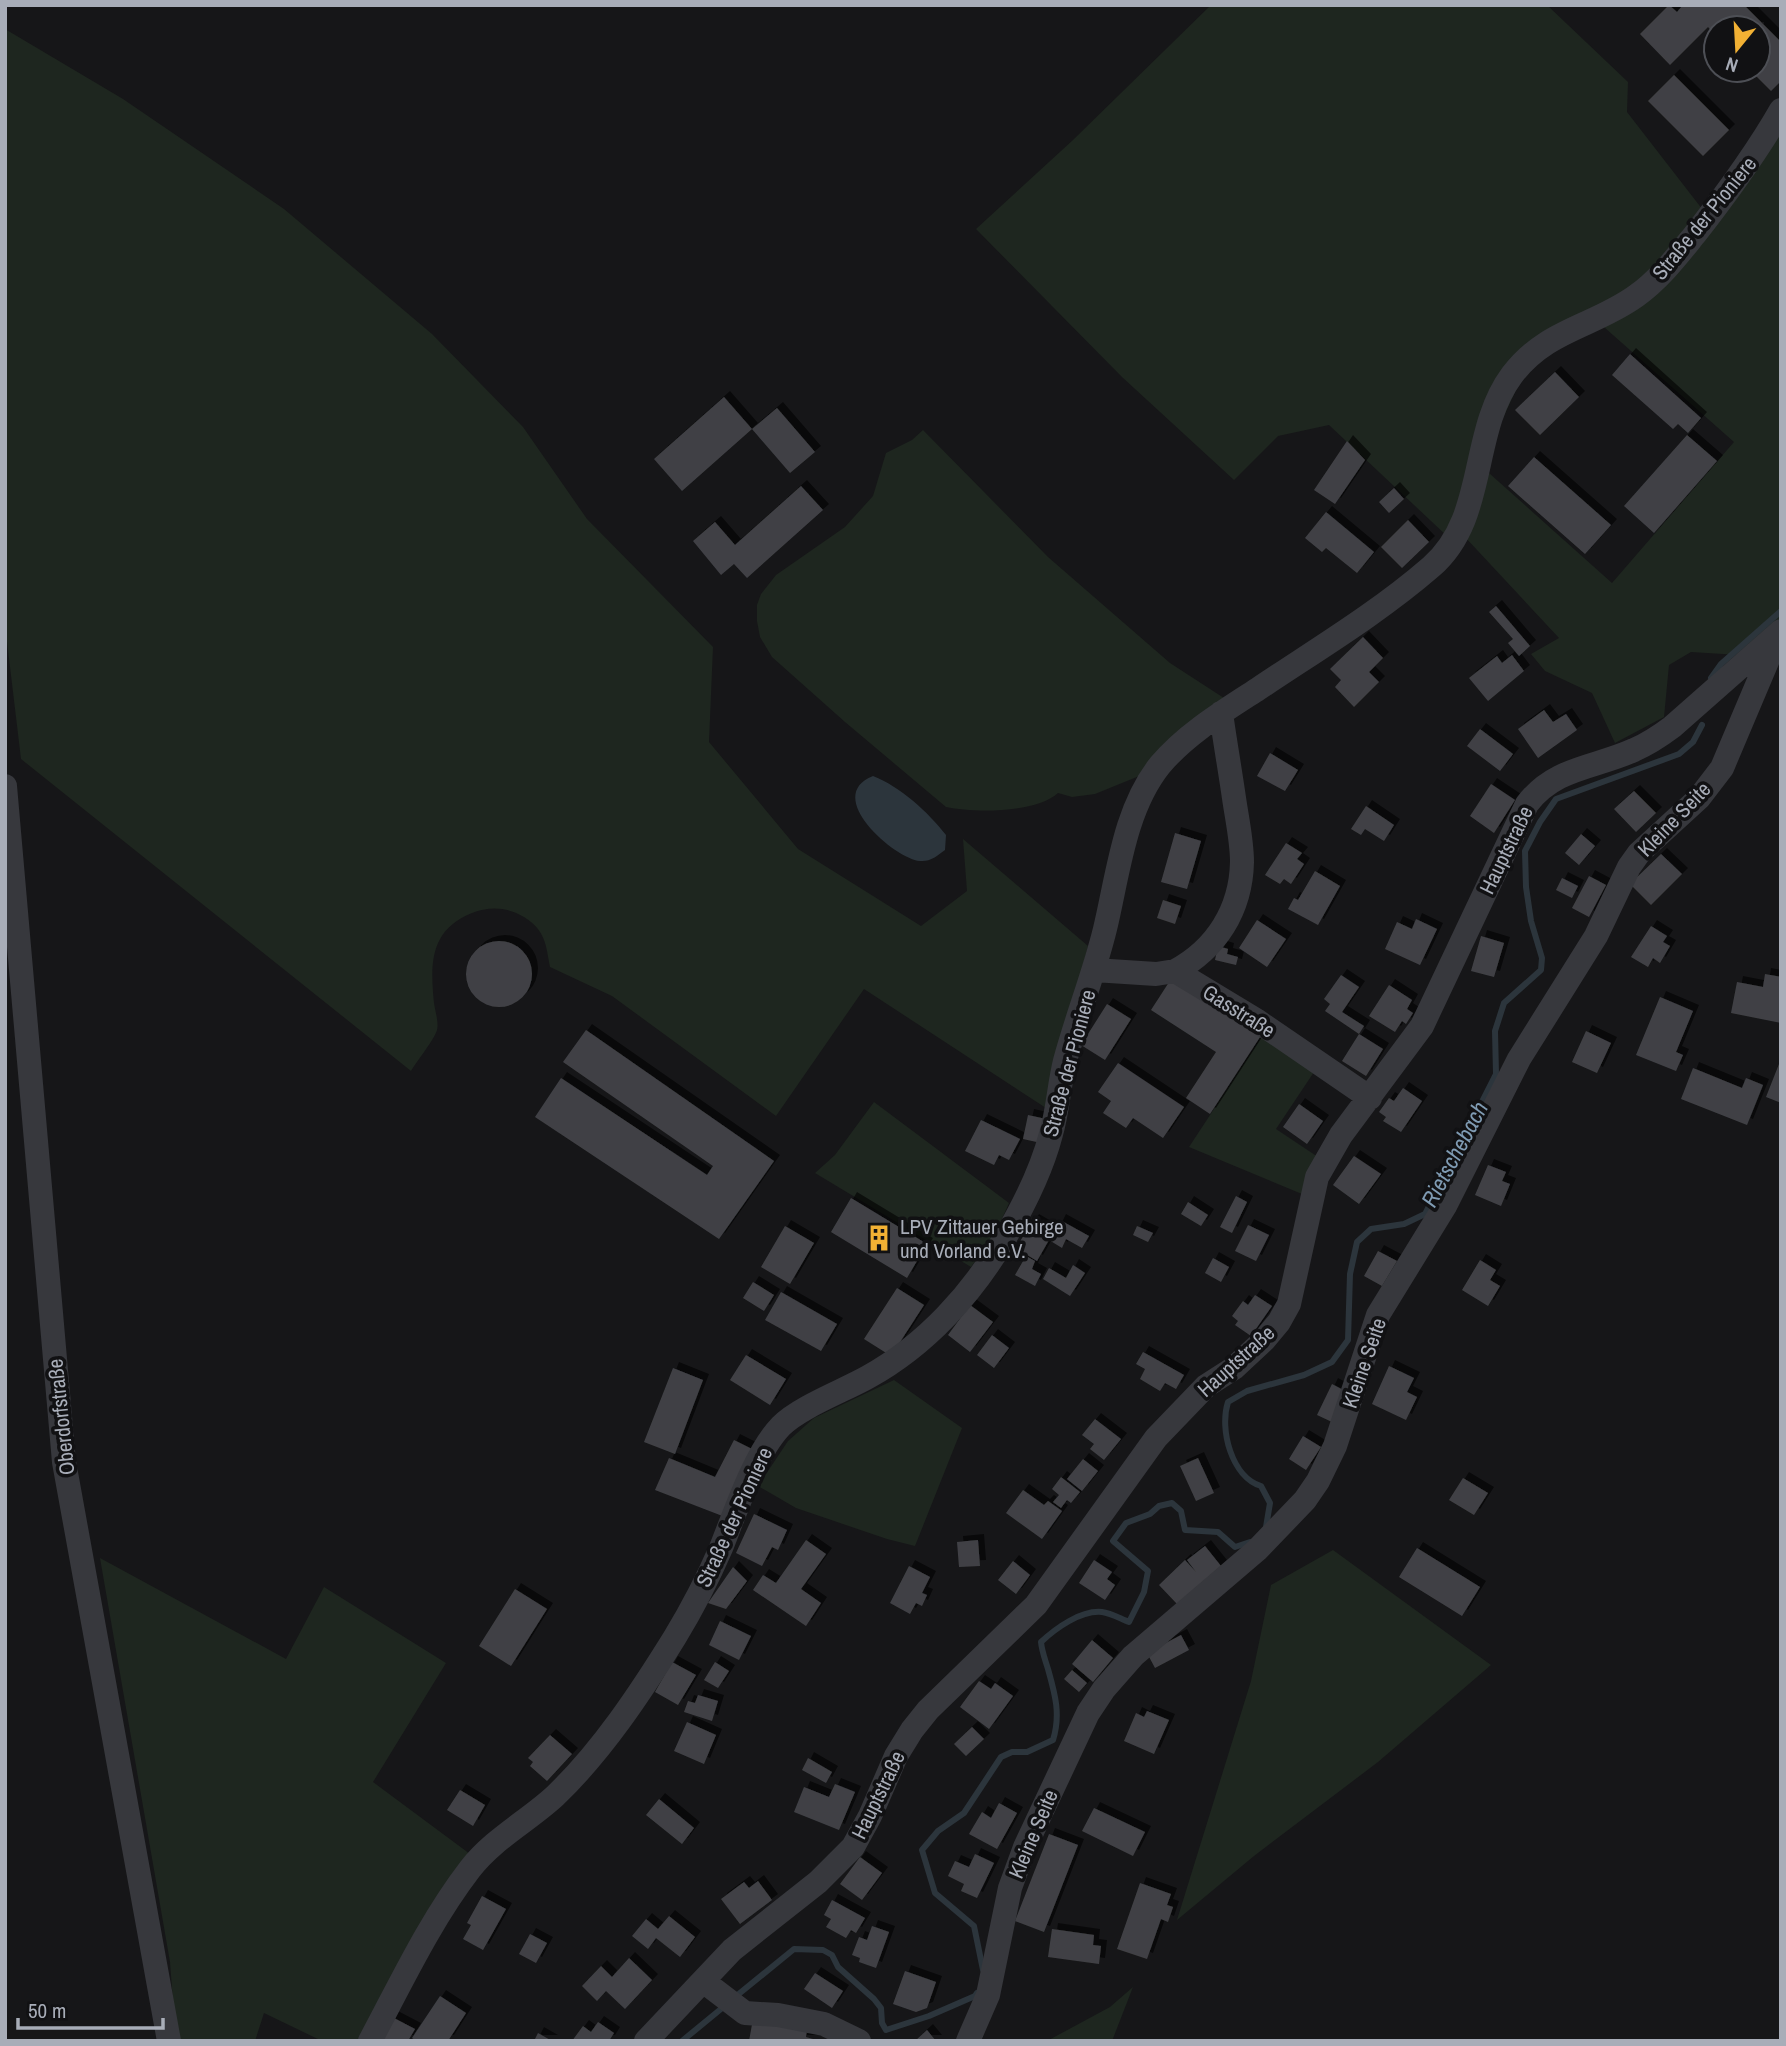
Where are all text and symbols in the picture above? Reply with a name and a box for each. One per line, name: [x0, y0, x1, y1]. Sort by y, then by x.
north arrow: [1702, 14, 1772, 84]
text: N: [1722, 51, 1741, 79]
street label: Straße der Pioniere: [1645, 150, 1763, 286]
street label: Kleine Seite: [1631, 775, 1717, 863]
street label: Hauptstraße: [1472, 801, 1540, 899]
street label: Gasstraße: [1197, 977, 1281, 1045]
street label: Straße der Pioniere: [1035, 986, 1103, 1140]
water label: Rietschebach: [1413, 1096, 1495, 1212]
place label: LPV Zittauer Gebirge und Vorland e.V.: [900, 1212, 1064, 1265]
building icon: LPV Zittauer Gebirge und Vorland e.V.: [864, 1223, 894, 1253]
street label: Kleine Seite: [1335, 1314, 1393, 1412]
street label: Hauptstraße: [1191, 1319, 1281, 1403]
street label: Oberdorfstraße: [40, 1357, 82, 1477]
street label: Straße der Pioniere: [689, 1442, 779, 1592]
street label: Hauptstraße: [844, 1746, 912, 1844]
street label: Kleine Seite: [1001, 1785, 1065, 1883]
scale bar: [18, 1986, 163, 2030]
text: 50 m: [28, 1996, 66, 2025]

